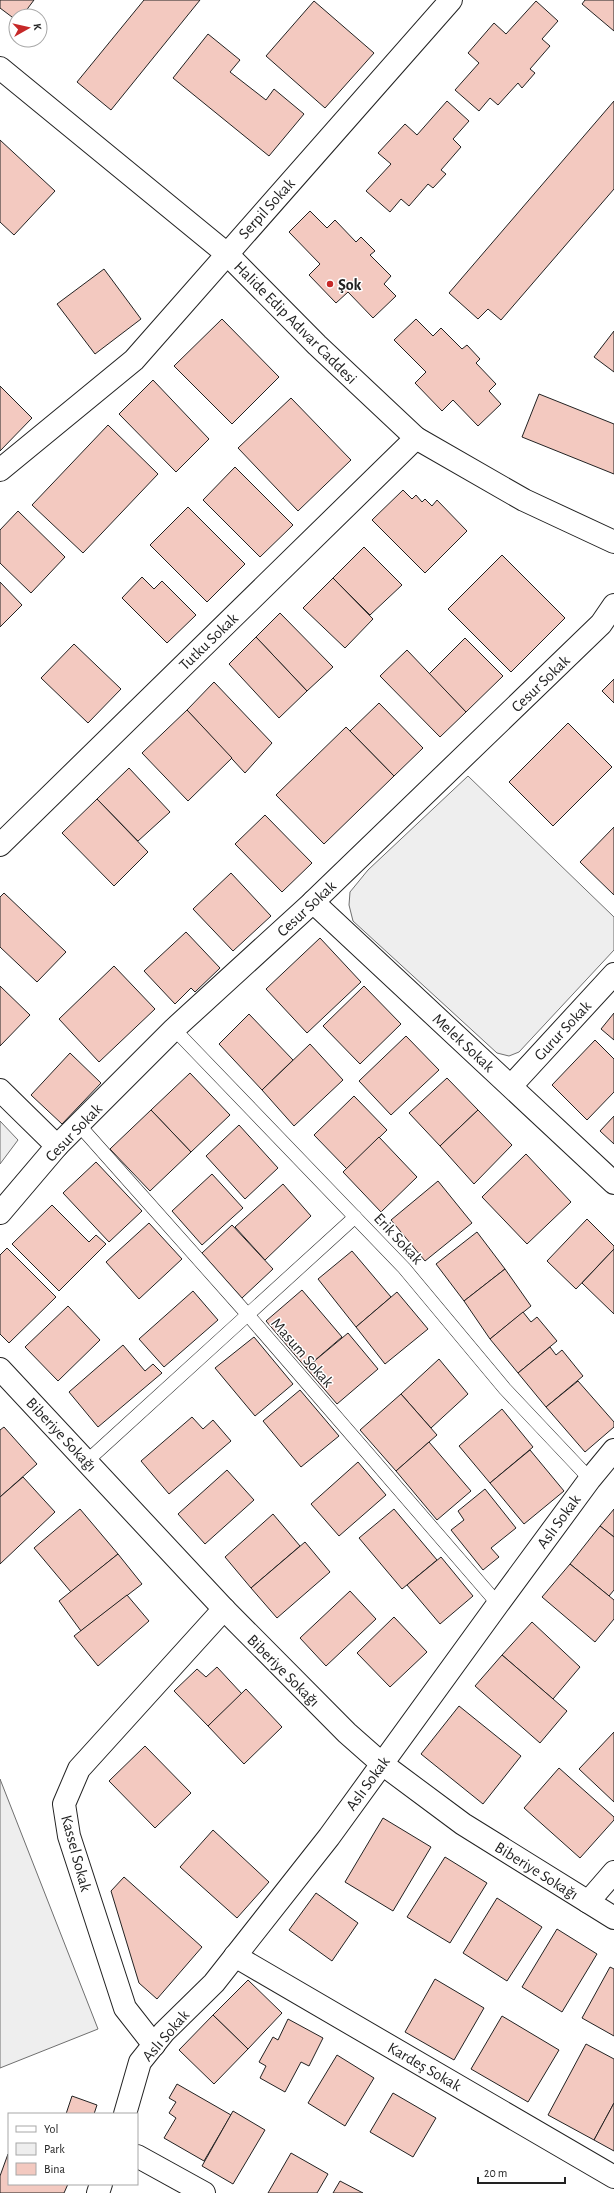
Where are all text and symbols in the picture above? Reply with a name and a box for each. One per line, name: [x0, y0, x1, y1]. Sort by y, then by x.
north arrow: [8, 8, 48, 48]
text: K: [32, 23, 43, 31]
street label: Serpil Sokak: [236, 175, 298, 242]
street label: Halide Edip Adıvar Caddesi: [231, 258, 360, 387]
place label: Şok: [338, 277, 362, 293]
marker: Şok: [325, 279, 335, 289]
street label: Tutku Sokak: [176, 610, 242, 673]
street label: Cesur Sokak: [509, 652, 573, 715]
street label: Cesur Sokak: [274, 877, 340, 940]
street label: Gurur Sokak: [531, 997, 595, 1064]
street label: Melek Sokak: [429, 1010, 498, 1076]
street label: Cesur Sokak: [42, 1100, 106, 1165]
street label: Erik Sokak: [371, 1210, 426, 1268]
street label: Masum Sokak: [268, 1315, 337, 1391]
street label: Biberiye Sokağı: [22, 1395, 99, 1476]
street label: Aslı Sokak: [534, 1491, 584, 1552]
street label: Biberiye Sokağı: [243, 1632, 322, 1711]
street label: Aslı Sokak: [343, 1753, 393, 1814]
street label: Kassel Sokak: [58, 1813, 94, 1894]
street label: Biberiye Sokağı: [491, 1839, 581, 1904]
street label: Aslı Sokak: [139, 2006, 193, 2064]
street label: Kardeş Sokak: [385, 2039, 465, 2095]
legend: [8, 2113, 138, 2185]
text: Yol: [44, 2123, 58, 2135]
text: Park: [44, 2143, 65, 2155]
scale bar: [478, 2159, 565, 2185]
text: Bina: [44, 2163, 66, 2175]
text: 20 m: [484, 2167, 507, 2179]

